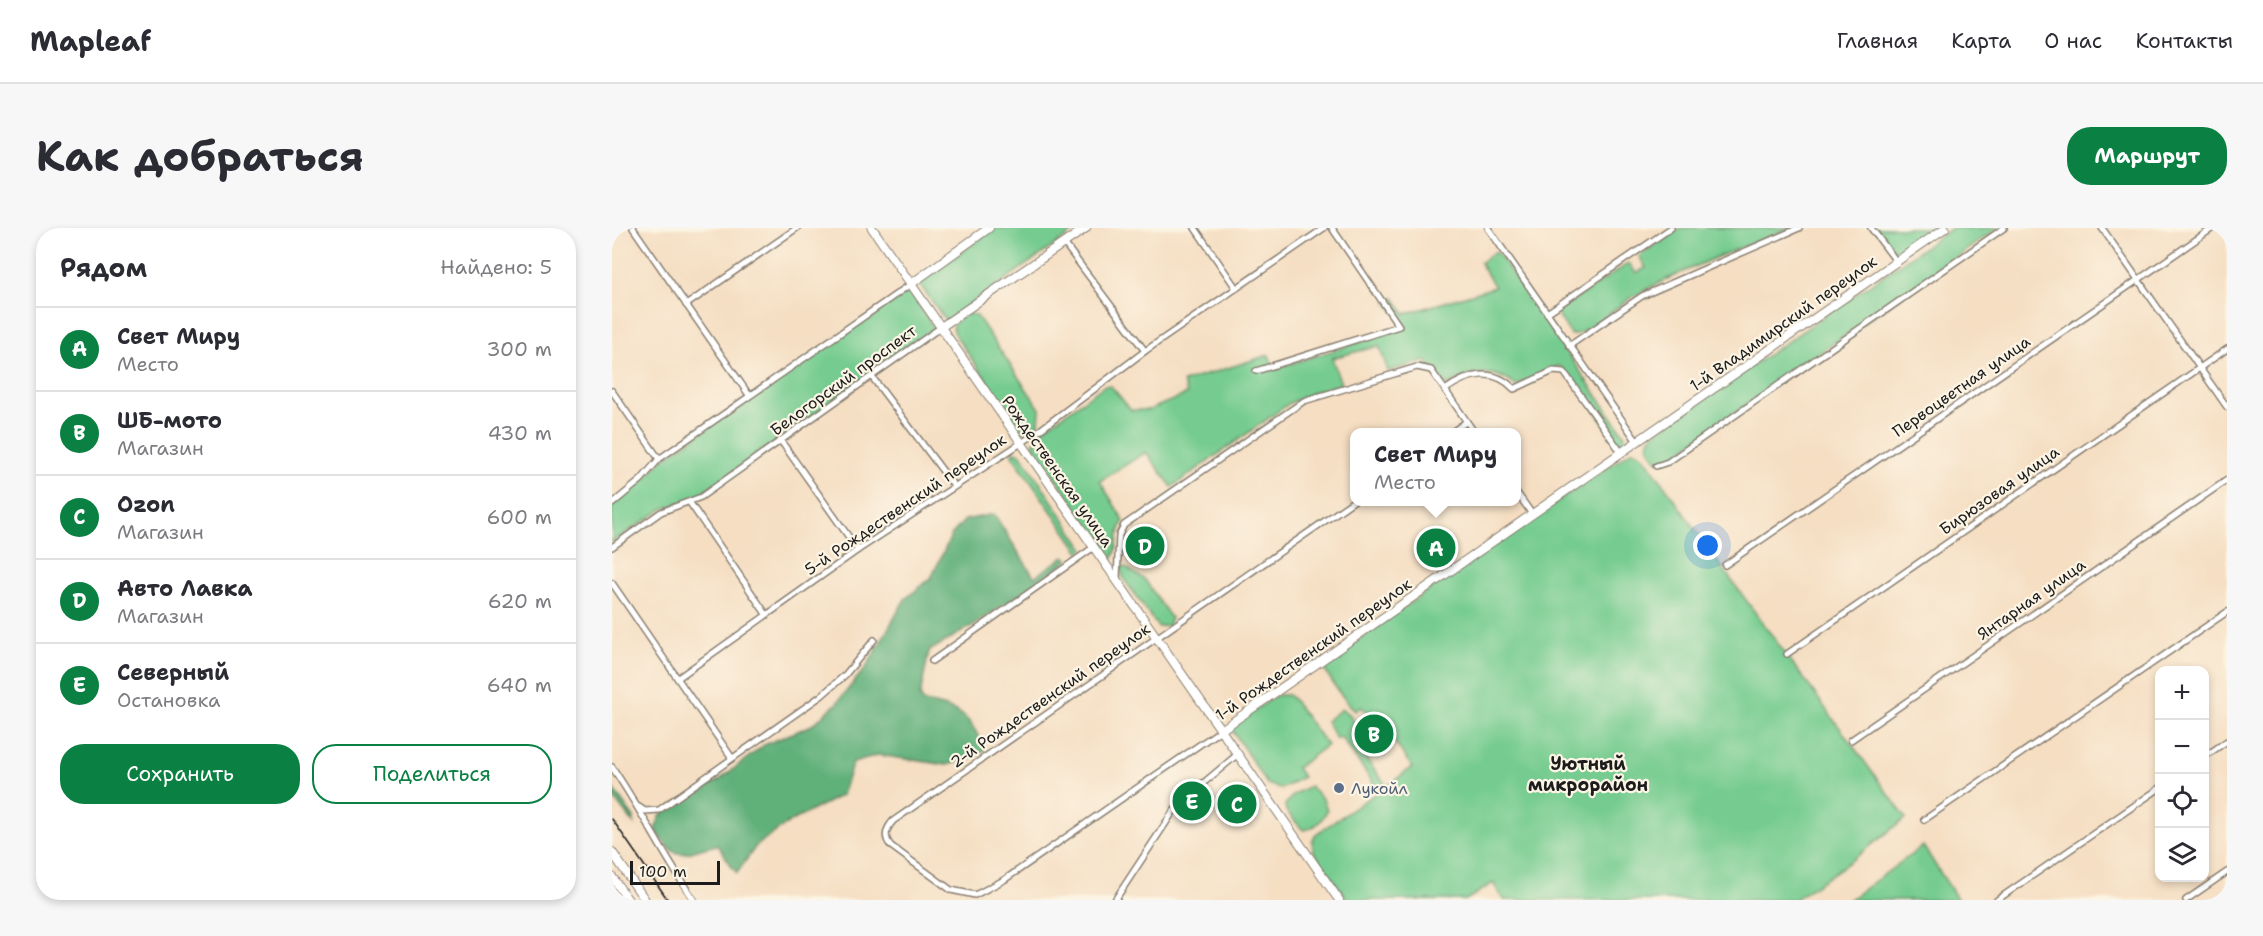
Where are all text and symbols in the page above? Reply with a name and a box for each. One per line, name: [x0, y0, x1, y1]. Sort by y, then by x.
text: Mapleaf: [30, 22, 151, 60]
text: Главная: [1837, 27, 1918, 55]
text: Карта: [1951, 27, 2011, 55]
text: О нас: [2044, 27, 2102, 55]
text: Контакты: [2135, 27, 2233, 55]
button: Маршрут: [2067, 127, 2227, 185]
text: Как добраться: [36, 128, 364, 184]
text: Рядом: [60, 250, 147, 285]
street label: 1-й Владимирский переулок: [1686, 250, 1881, 396]
text: Найдено: 5: [440, 254, 552, 280]
street label: Белогорский проспект: [766, 320, 921, 440]
text: Свет Миру: [117, 322, 240, 351]
street label: Первоцветная улица: [1888, 331, 2034, 442]
text: A: [72, 336, 87, 362]
text: 300 m: [486, 336, 552, 362]
text: Место: [117, 351, 179, 377]
street label: Рождественская улица: [997, 391, 1118, 551]
text: ШБ-мото: [117, 406, 222, 435]
text: B: [73, 420, 86, 446]
text: 430 m: [488, 420, 552, 446]
popup: [1350, 428, 1521, 506]
street label: 5-й Рождественский переулок: [801, 429, 1010, 580]
text: Магазин: [117, 435, 204, 461]
text: Свет Миру: [1374, 440, 1497, 469]
street label: Бирюзовая улица: [1935, 441, 2063, 540]
text: Место: [1374, 469, 1436, 495]
text: Ozon: [117, 490, 175, 519]
text: C: [73, 504, 86, 530]
text: 600 m: [487, 504, 552, 530]
text: Магазин: [117, 519, 204, 545]
pin: D: [1126, 524, 1164, 568]
pin: A: [1416, 526, 1456, 570]
your location: [1693, 531, 1722, 560]
street label: Янтарная улица: [1973, 554, 2090, 645]
street label: 1-й Рождественский переулок: [1211, 573, 1416, 725]
text: Авто Лавка: [117, 574, 253, 603]
text: D: [72, 588, 87, 614]
text: 620 m: [488, 588, 552, 614]
text: Магазин: [117, 603, 204, 629]
street label: 2-й Рождественский переулок: [946, 618, 1155, 773]
text: Северный: [117, 658, 229, 687]
map controls: [2155, 666, 2209, 882]
button: +: [2155, 666, 2209, 720]
text: E: [73, 672, 86, 698]
text: 640 m: [487, 672, 552, 698]
text: Остановка: [117, 687, 221, 713]
pin: B: [1354, 712, 1394, 756]
button: −: [2155, 720, 2209, 774]
button: Сохранить: [60, 744, 300, 804]
button: Поделиться: [312, 744, 552, 804]
district label: Уютный микрорайон: [1528, 752, 1648, 797]
button: locate: [2155, 774, 2209, 828]
pin: E: [1172, 778, 1212, 824]
place label: Лукойл: [1351, 778, 1408, 799]
marker: Лукойл: [1332, 781, 1346, 795]
pin: C: [1218, 782, 1256, 826]
button: layers: [2155, 828, 2209, 882]
scale bar: [630, 858, 720, 886]
text: 100 m: [639, 861, 687, 882]

